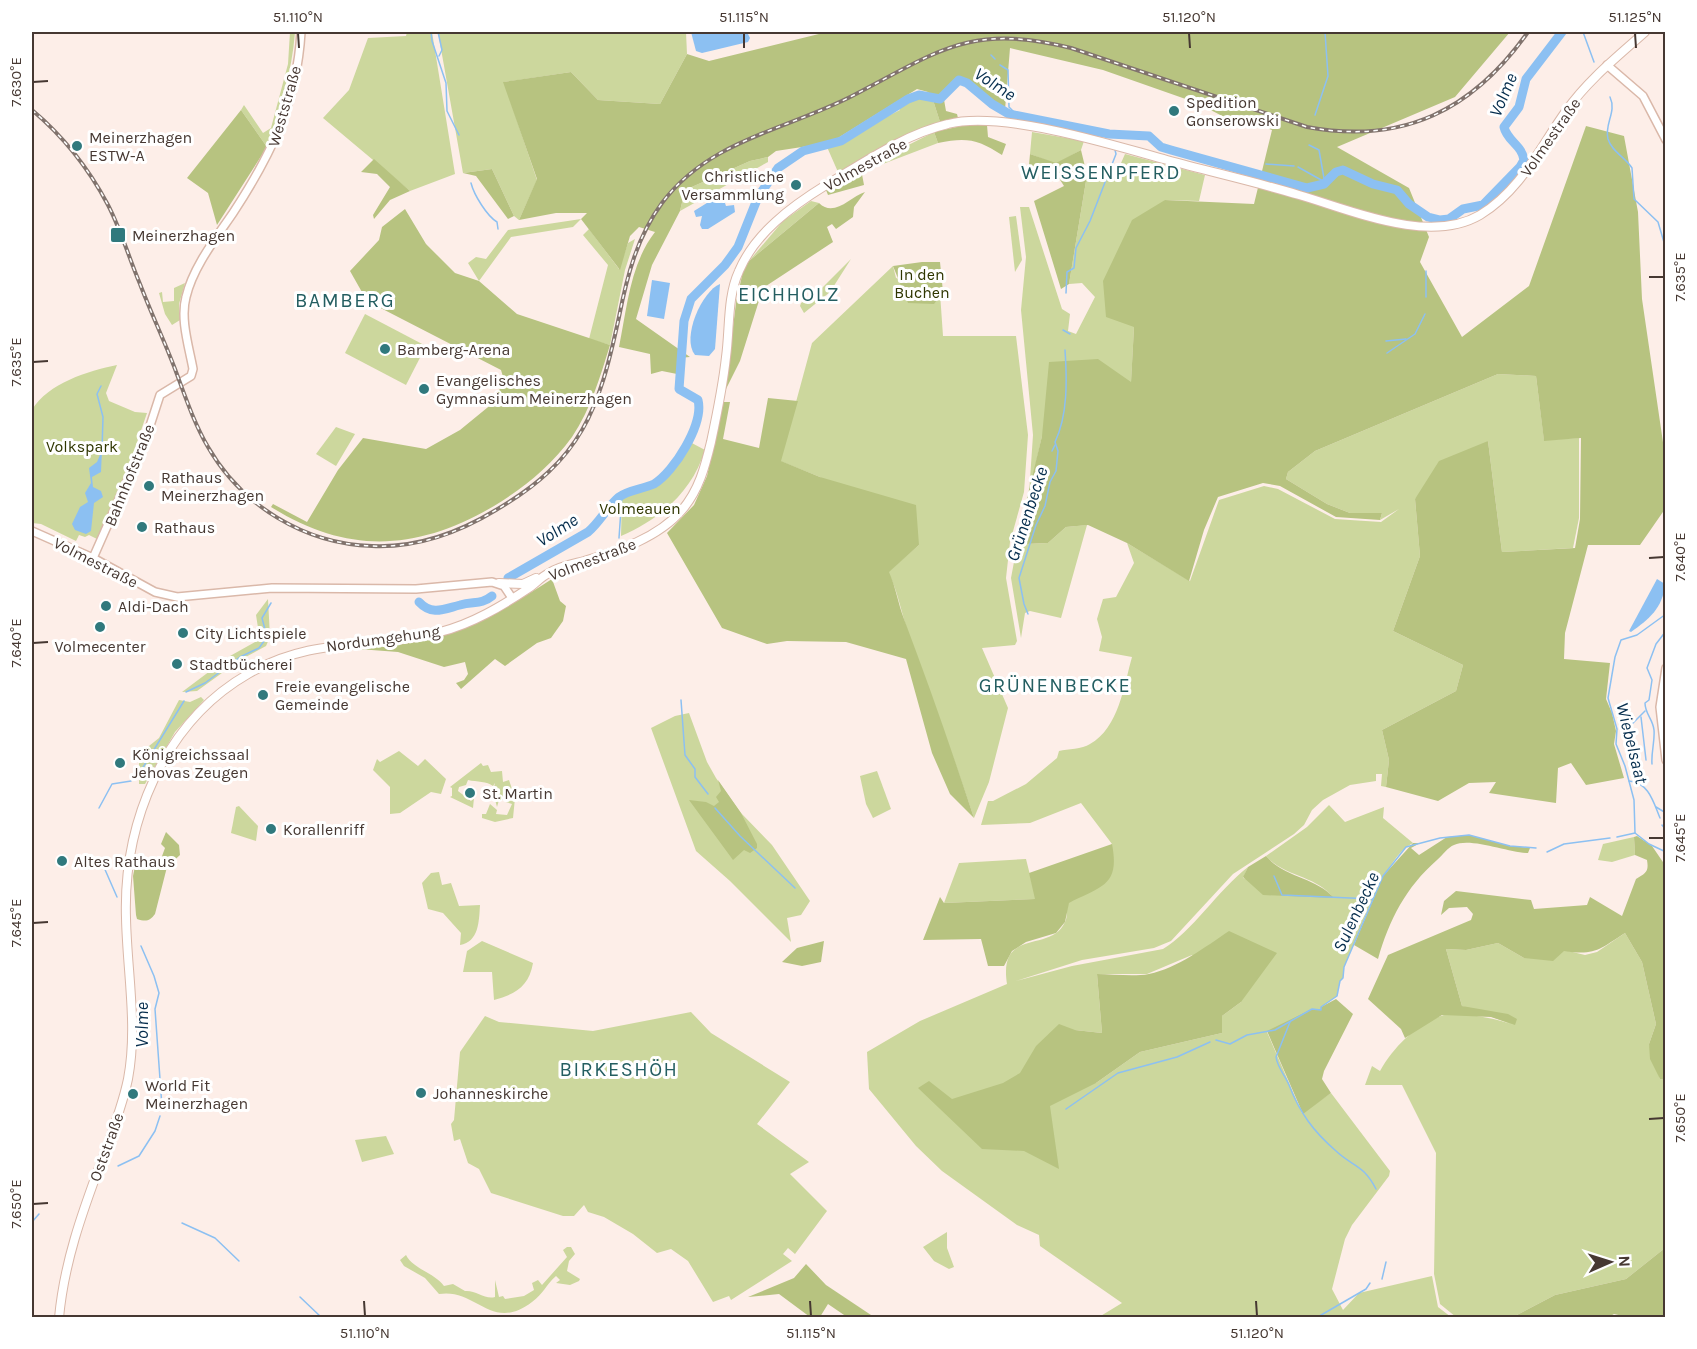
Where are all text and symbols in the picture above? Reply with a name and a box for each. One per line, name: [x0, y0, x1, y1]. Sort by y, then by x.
text: 51.110°N: [273, 8, 323, 26]
text: 51.115°N: [719, 8, 769, 26]
text: 51.120°N: [1162, 8, 1216, 26]
text: 51.125°N: [1608, 8, 1662, 26]
text: 7.630°E: [7, 57, 25, 107]
water label: Volme: [970, 62, 1020, 106]
street label: Weststraße: [264, 63, 305, 149]
water label: Volme: [1484, 70, 1522, 120]
place label: Spedition Gonserowski: [1186, 93, 1280, 130]
street label: Volmestraße: [1516, 94, 1585, 180]
marker: Spedition Gonserowski: [1167, 104, 1181, 118]
place label: Meinerzhagen ESTW-A: [89, 128, 192, 165]
street label: Volmestraße: [820, 134, 910, 195]
marker: Meinerzhagen ESTW-A: [70, 139, 84, 153]
district label: WEISSENPFERD: [1021, 161, 1181, 184]
place label: Christliche Versammlung: [682, 167, 784, 204]
marker: Christliche Versammlung: [789, 178, 803, 192]
marker: Meinerzhagen: [109, 226, 127, 244]
place label: Meinerzhagen: [132, 226, 235, 245]
text: 7.635°E: [1671, 252, 1689, 302]
park label: In den Buchen: [894, 265, 950, 302]
district label: EICHHOLZ: [738, 283, 840, 306]
district label: BAMBERG: [295, 289, 395, 312]
text: 7.635°E: [7, 337, 25, 387]
place label: Bamberg-Arena: [397, 340, 510, 359]
marker: Bamberg-Arena: [378, 342, 392, 356]
place label: Evangelisches Gymnasium Meinerzhagen: [436, 371, 632, 408]
marker: Evangelisches Gymnasium Meinerzhagen: [417, 382, 431, 396]
street label: Bahnhofstraße: [100, 421, 159, 529]
park label: Volkspark: [46, 437, 118, 456]
water label: Grünenbecke: [1001, 464, 1053, 564]
place label: Rathaus Meinerzhagen: [161, 468, 264, 505]
marker: Rathaus Meinerzhagen: [142, 479, 156, 493]
park label: Volmeauen: [599, 499, 681, 518]
water label: Volme: [532, 509, 582, 551]
place label: Rathaus: [154, 518, 215, 537]
marker: Rathaus: [135, 520, 149, 534]
text: 7.640°E: [1671, 532, 1689, 582]
street label: Volmestraße: [50, 533, 141, 592]
street label: Volmestraße: [546, 534, 639, 585]
place label: Aldi-Dach: [118, 597, 189, 616]
marker: Aldi-Dach: [99, 599, 113, 613]
text: 7.640°E: [7, 618, 25, 668]
marker: Volmecenter: [93, 620, 107, 634]
street label: Nordumgehung: [325, 621, 441, 656]
place label: City Lichtspiele: [195, 624, 306, 643]
marker: City Lichtspiele: [176, 626, 190, 640]
place label: Volmecenter: [54, 637, 146, 656]
place label: Stadtbücherei: [189, 655, 293, 674]
marker: Stadtbücherei: [170, 657, 184, 671]
district label: GRÜNENBECKE: [979, 674, 1131, 697]
place label: Freie evangelische Gemeinde: [275, 677, 410, 714]
marker: Freie evangelische Gemeinde: [256, 688, 270, 702]
water label: Wiebelsaat: [1611, 700, 1653, 787]
place label: Königreichssaal Jehovas Zeugen: [132, 745, 250, 782]
marker: Königreichssaal Jehovas Zeugen: [113, 756, 127, 770]
place label: St. Martin: [482, 784, 553, 803]
marker: St. Martin: [463, 786, 477, 800]
text: 7.645°E: [1671, 814, 1689, 862]
place label: Korallenriff: [283, 820, 365, 839]
marker: Korallenriff: [264, 822, 278, 836]
place label: Altes Rathaus: [74, 852, 175, 871]
marker: Altes Rathaus: [55, 854, 69, 868]
water label: Sulenbecke: [1328, 868, 1384, 956]
text: 7.645°E: [7, 899, 25, 947]
water label: Volme: [131, 1002, 153, 1048]
district label: BIRKESHÖH: [560, 1058, 678, 1081]
place label: World Fit Meinerzhagen: [145, 1076, 248, 1113]
place label: Johanneskirche: [433, 1084, 548, 1103]
marker: Johanneskirche: [414, 1086, 428, 1100]
marker: World Fit Meinerzhagen: [126, 1087, 140, 1101]
text: 7.650°E: [1671, 1093, 1689, 1143]
street label: Oststraße: [85, 1110, 128, 1184]
text: 7.650°E: [7, 1179, 25, 1229]
north arrow: [1580, 1232, 1640, 1292]
text: N: [1615, 1255, 1634, 1267]
text: 51.110°N: [340, 1324, 390, 1342]
text: 51.115°N: [786, 1324, 836, 1342]
text: 51.120°N: [1230, 1324, 1284, 1342]

